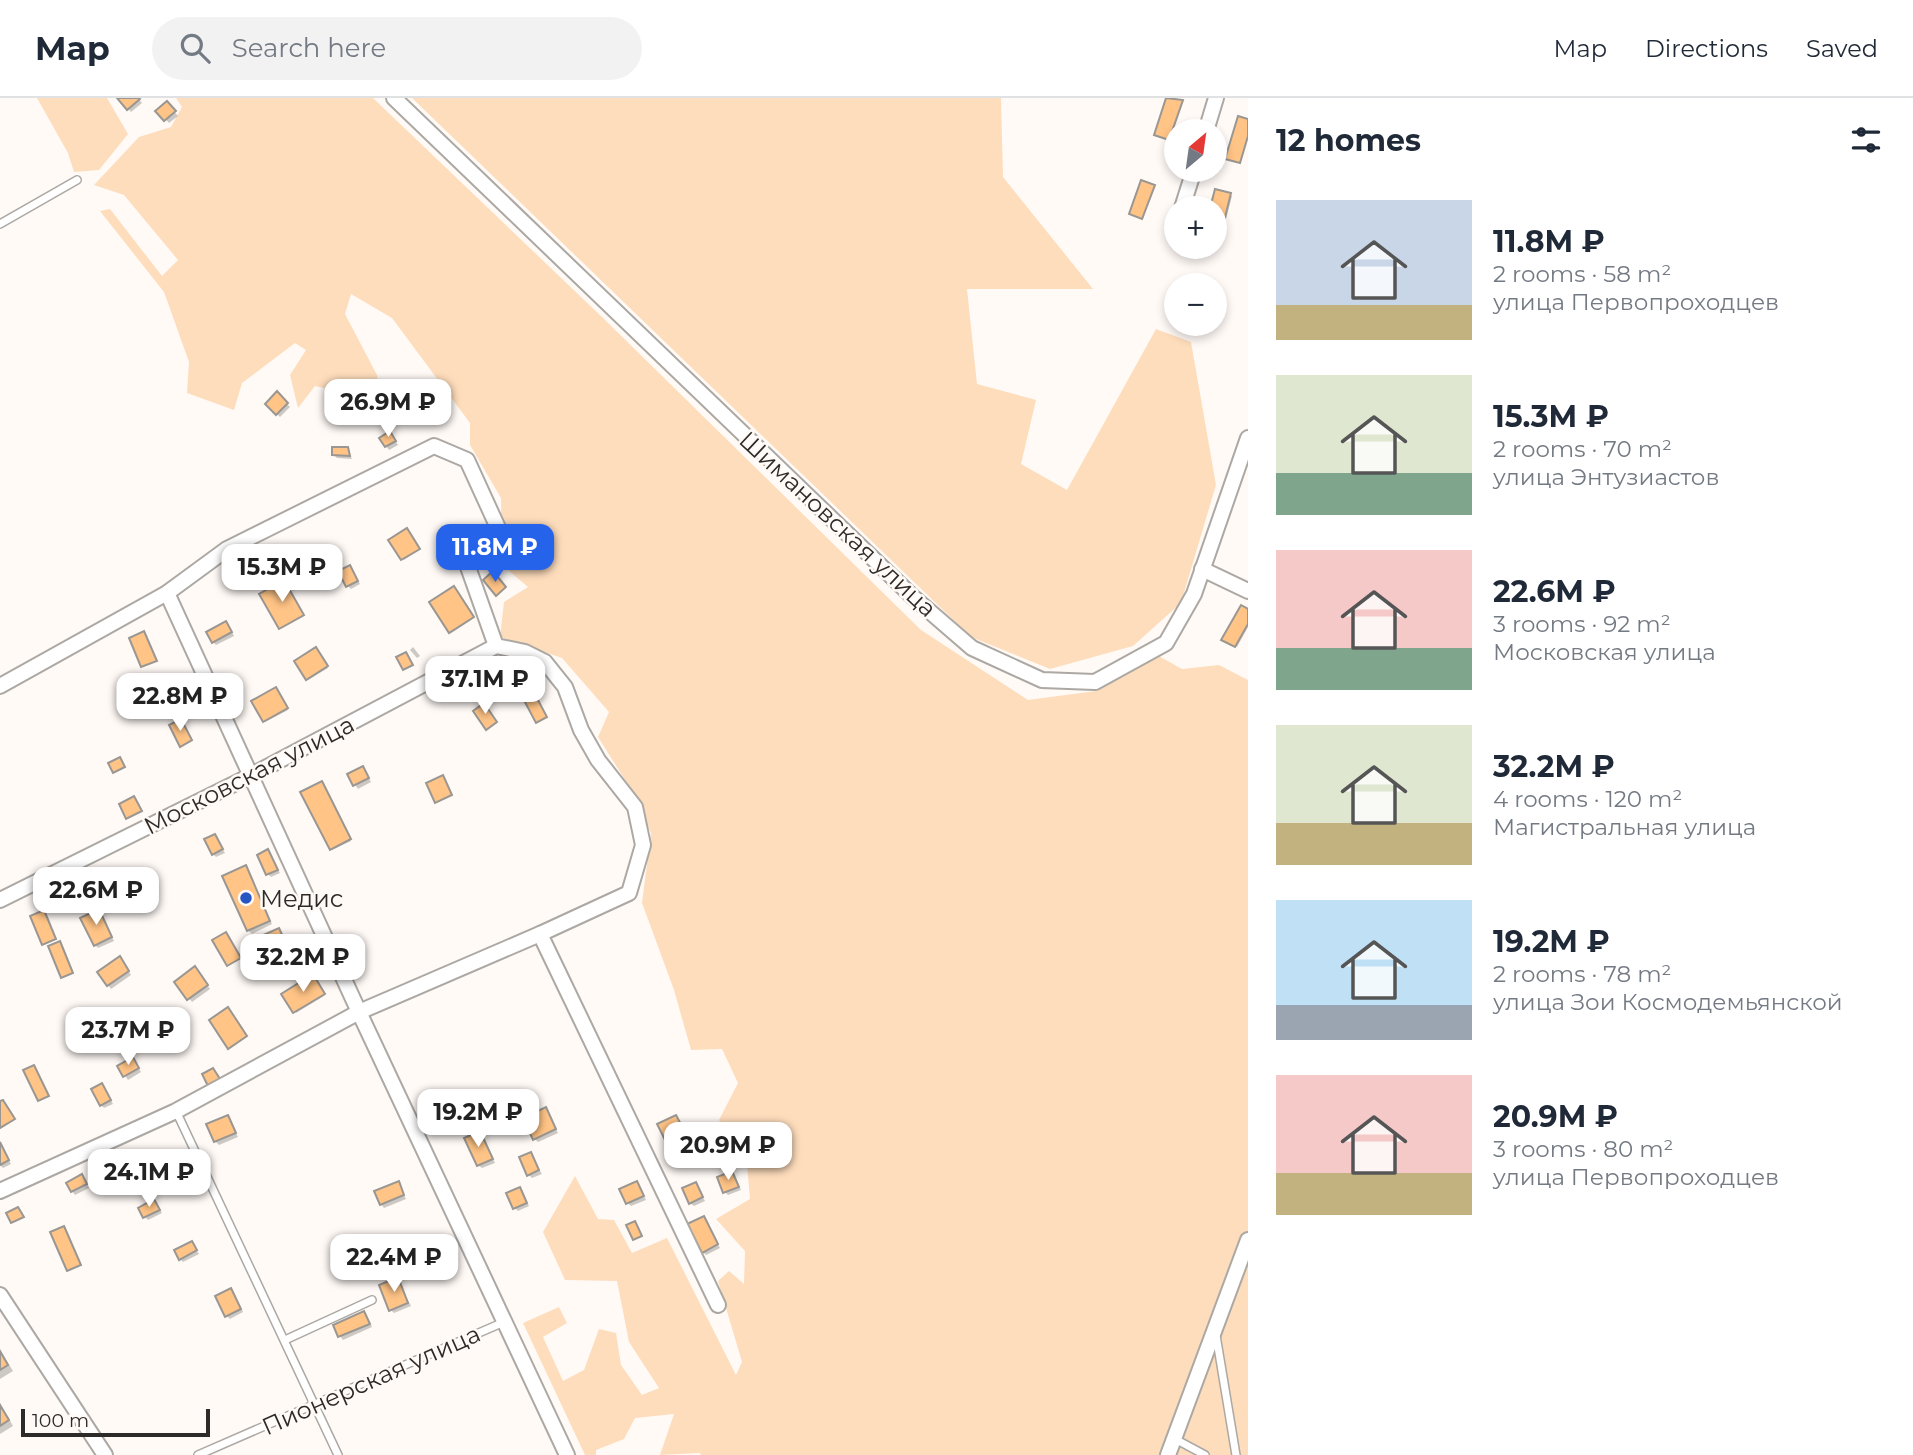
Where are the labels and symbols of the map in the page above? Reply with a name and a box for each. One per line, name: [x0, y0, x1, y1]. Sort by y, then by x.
north arrow: [1164, 119, 1227, 182]
pin: 26.9M ₽: [323, 380, 453, 439]
street label: Шимановская улица: [733, 425, 943, 623]
pin: 11.8M ₽: [430, 524, 560, 584]
pin: 15.3M ₽: [217, 545, 347, 604]
pin: 37.1M ₽: [420, 656, 550, 716]
pin: 22.8M ₽: [115, 674, 245, 733]
street label: Московская улица: [139, 709, 359, 841]
pin: 22.6M ₽: [31, 868, 161, 927]
place label: Медис: [260, 884, 343, 913]
marker: Медис: [238, 890, 254, 906]
pin: 32.2M ₽: [238, 934, 368, 994]
pin: 23.7M ₽: [63, 1007, 193, 1067]
pin: 19.2M ₽: [413, 1090, 543, 1149]
pin: 20.9M ₽: [663, 1122, 793, 1182]
pin: 24.1M ₽: [84, 1150, 214, 1209]
pin: 22.4M ₽: [329, 1234, 459, 1294]
street label: Пионерская улица: [257, 1319, 485, 1441]
scale bar: [21, 1406, 210, 1438]

